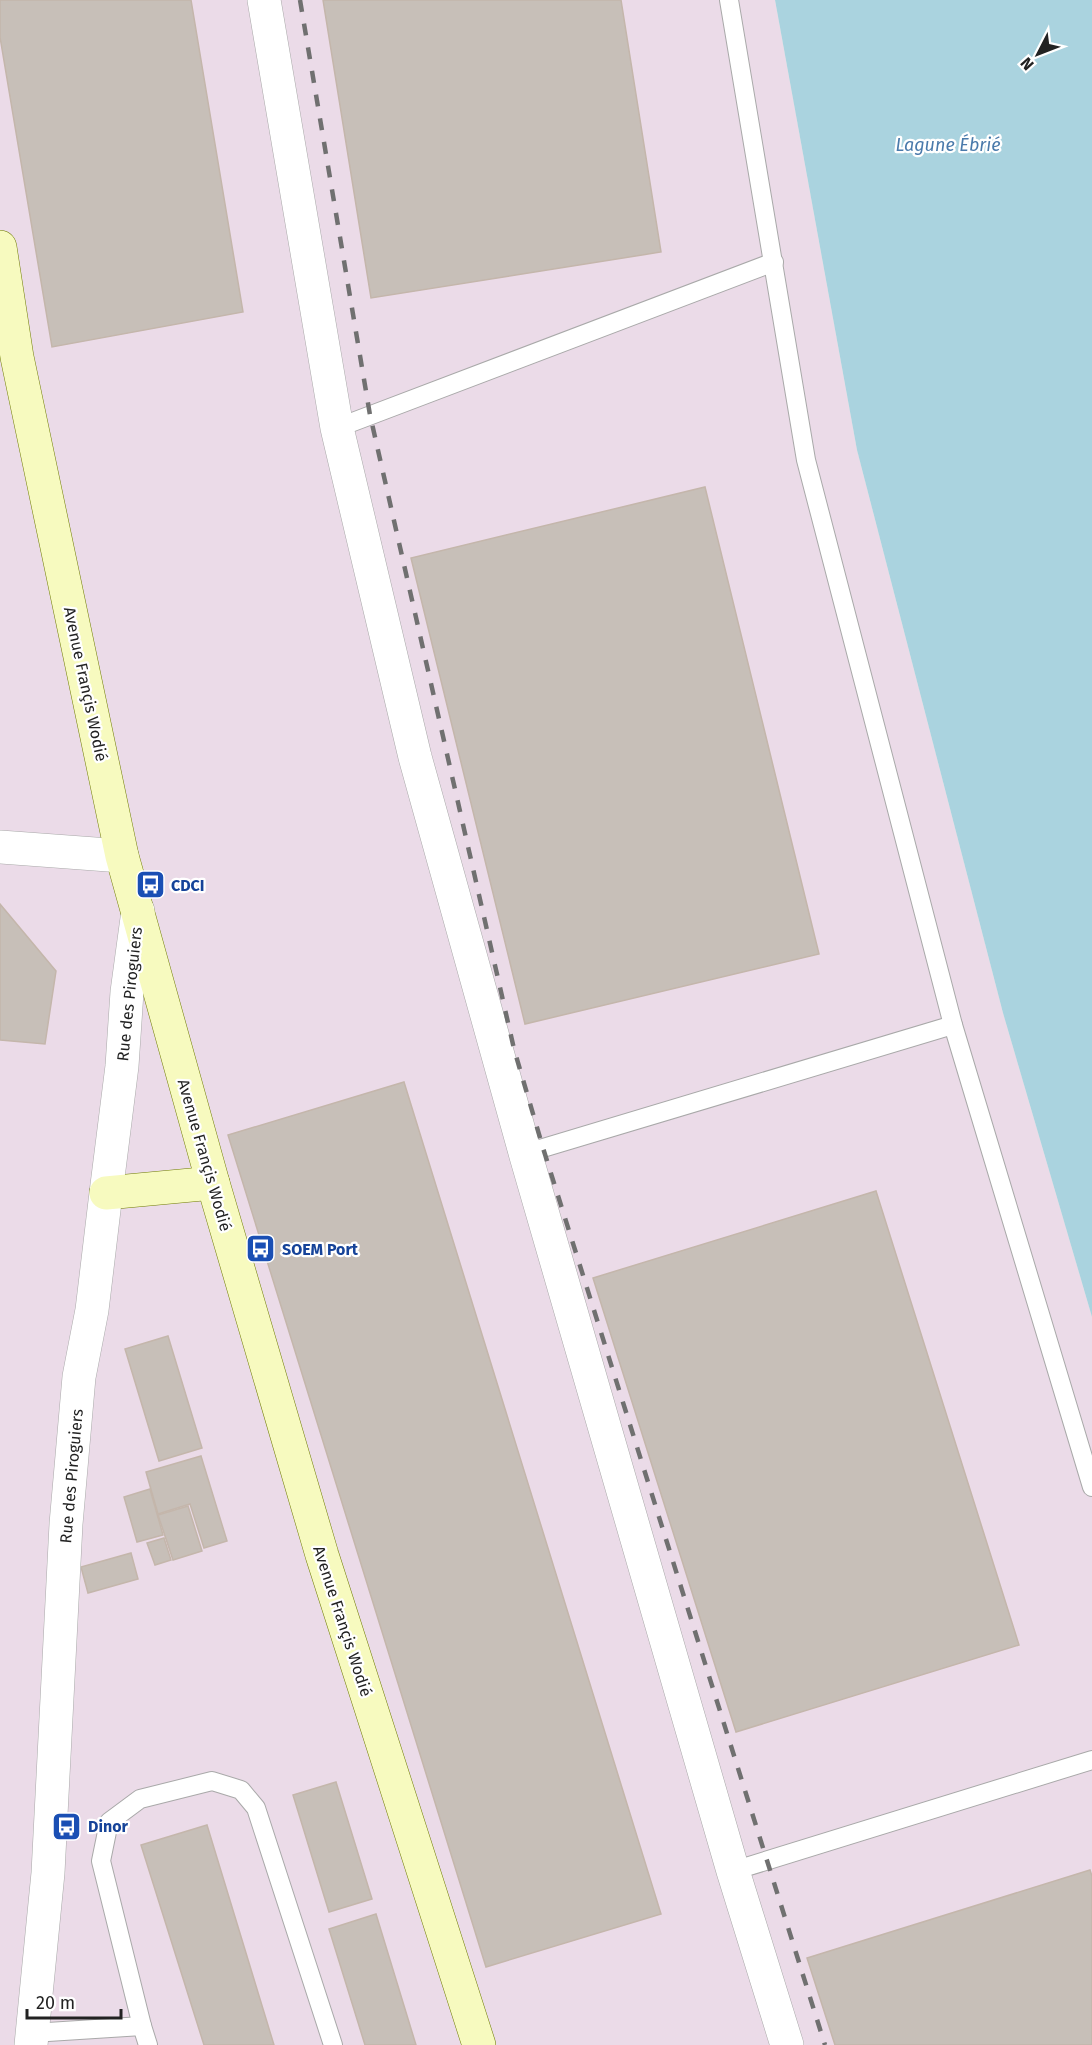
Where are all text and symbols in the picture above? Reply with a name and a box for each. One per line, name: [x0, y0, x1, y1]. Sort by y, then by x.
north arrow: [1008, 24, 1068, 84]
text: N: [1017, 53, 1038, 74]
water label: Lagune Ébrié: [896, 133, 1001, 156]
street label: Avenue Françis Wodié: [59, 605, 111, 763]
bus stop icon: CDCI: [134, 869, 166, 901]
place label: CDCI: [171, 876, 205, 895]
street label: Rue des Piroguiers: [113, 926, 146, 1062]
street label: Avenue Françis Wodié: [173, 1077, 235, 1234]
bus stop icon: SOEM Port: [245, 1233, 277, 1265]
place label: SOEM Port: [282, 1240, 359, 1259]
street label: Rue des Piroguiers: [56, 1408, 87, 1544]
street label: Avenue Françis Wodié: [308, 1543, 376, 1699]
bus stop icon: Dinor: [51, 1810, 83, 1842]
place label: Dinor: [88, 1817, 129, 1836]
scale bar: [27, 1982, 122, 2020]
text: 20 m: [36, 1992, 75, 2014]

